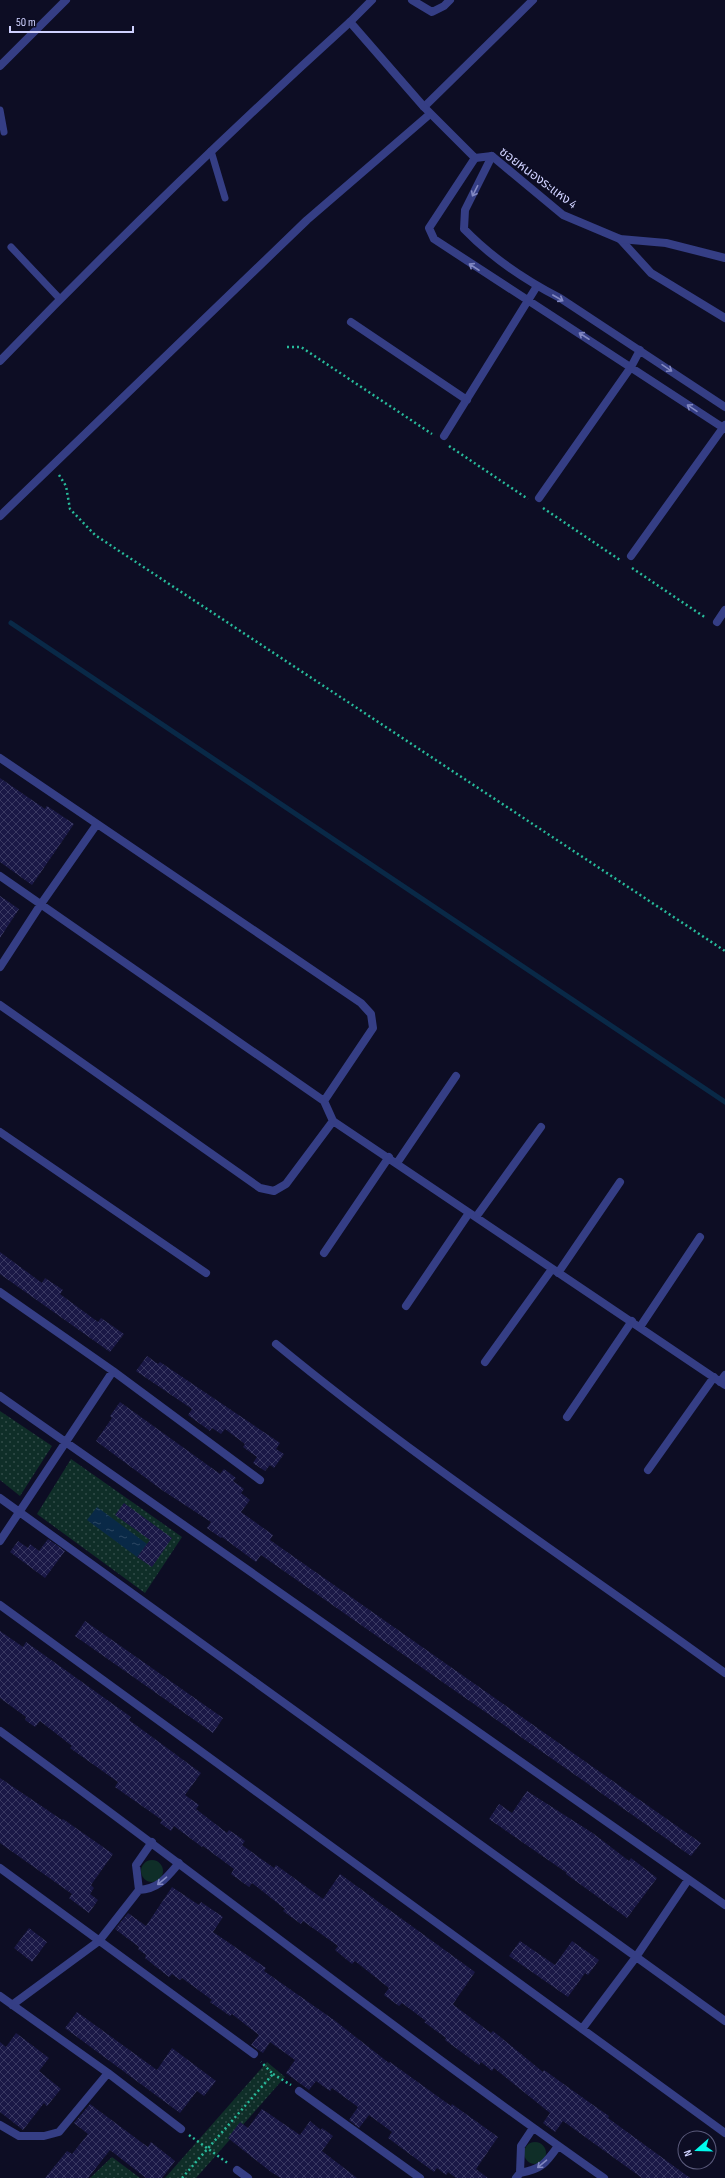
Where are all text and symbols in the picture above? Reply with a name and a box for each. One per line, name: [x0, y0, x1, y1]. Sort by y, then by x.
scale bar: [10, 8, 133, 34]
text: 50 m: [16, 15, 36, 30]
street label: ซอยหนองระแหง 4: [496, 144, 580, 213]
one-way arrow: [471, 184, 478, 196]
one-way arrow: [468, 262, 480, 270]
one-way arrow: [552, 294, 564, 302]
one-way arrow: [579, 332, 590, 340]
one-way arrow: [662, 364, 673, 372]
one-way arrow: [687, 404, 698, 412]
one-way arrow: [157, 1876, 167, 1885]
north arrow: [677, 2130, 717, 2170]
text: N: [681, 2148, 695, 2158]
one-way arrow: [537, 2160, 548, 2169]

